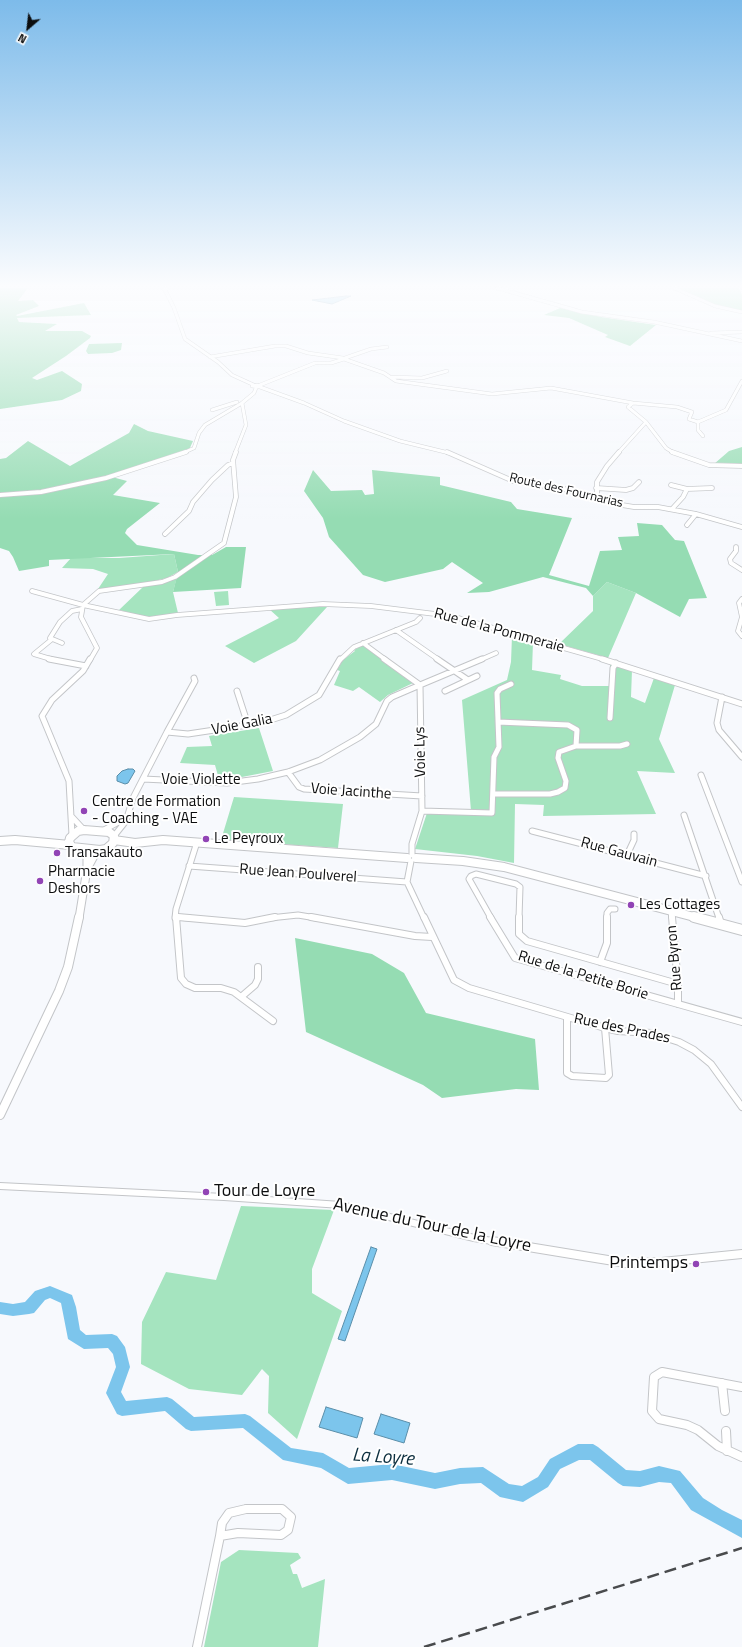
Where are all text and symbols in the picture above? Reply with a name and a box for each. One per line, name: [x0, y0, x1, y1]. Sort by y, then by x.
north arrow: [8, 8, 48, 48]
text: N: [15, 30, 29, 47]
street label: Route des Fournarias: [508, 470, 624, 512]
street label: Rue de la Pommeraie: [432, 605, 566, 657]
street label: Voie Galia: [210, 710, 274, 740]
street label: Voie Lys: [412, 726, 430, 778]
street label: Voie Violette: [161, 771, 241, 789]
street label: Voie Jacinthe: [310, 780, 392, 804]
place label: Centre de Formation - Coaching - VAE: [92, 793, 221, 828]
marker: Centre de Formation - Coaching - VAE: [79, 806, 89, 816]
place label: Le Peyroux: [214, 830, 283, 848]
marker: Le Peyroux: [201, 834, 211, 844]
street label: Rue Gauvain: [579, 834, 659, 872]
place label: Transakauto: [65, 844, 143, 862]
marker: Transakauto: [52, 848, 62, 858]
street label: Rue Jean Poulverel: [239, 861, 357, 887]
place label: Pharmacie Deshors: [48, 863, 115, 898]
marker: Pharmacie Deshors: [35, 876, 45, 886]
place label: Les Cottages: [639, 896, 720, 914]
marker: Les Cottages: [626, 900, 636, 910]
street label: Rue Byron: [663, 925, 687, 991]
street label: Rue de la Petite Borie: [516, 948, 650, 1004]
street label: Rue des Prades: [572, 1010, 672, 1048]
place label: Tour de Loyre: [214, 1181, 315, 1203]
marker: Tour de Loyre: [201, 1187, 211, 1197]
street label: Avenue du Tour de la Loyre: [331, 1194, 533, 1258]
place label: Printemps: [609, 1253, 688, 1275]
marker: Printemps: [691, 1259, 701, 1269]
water label: La Loyre: [351, 1444, 415, 1472]

